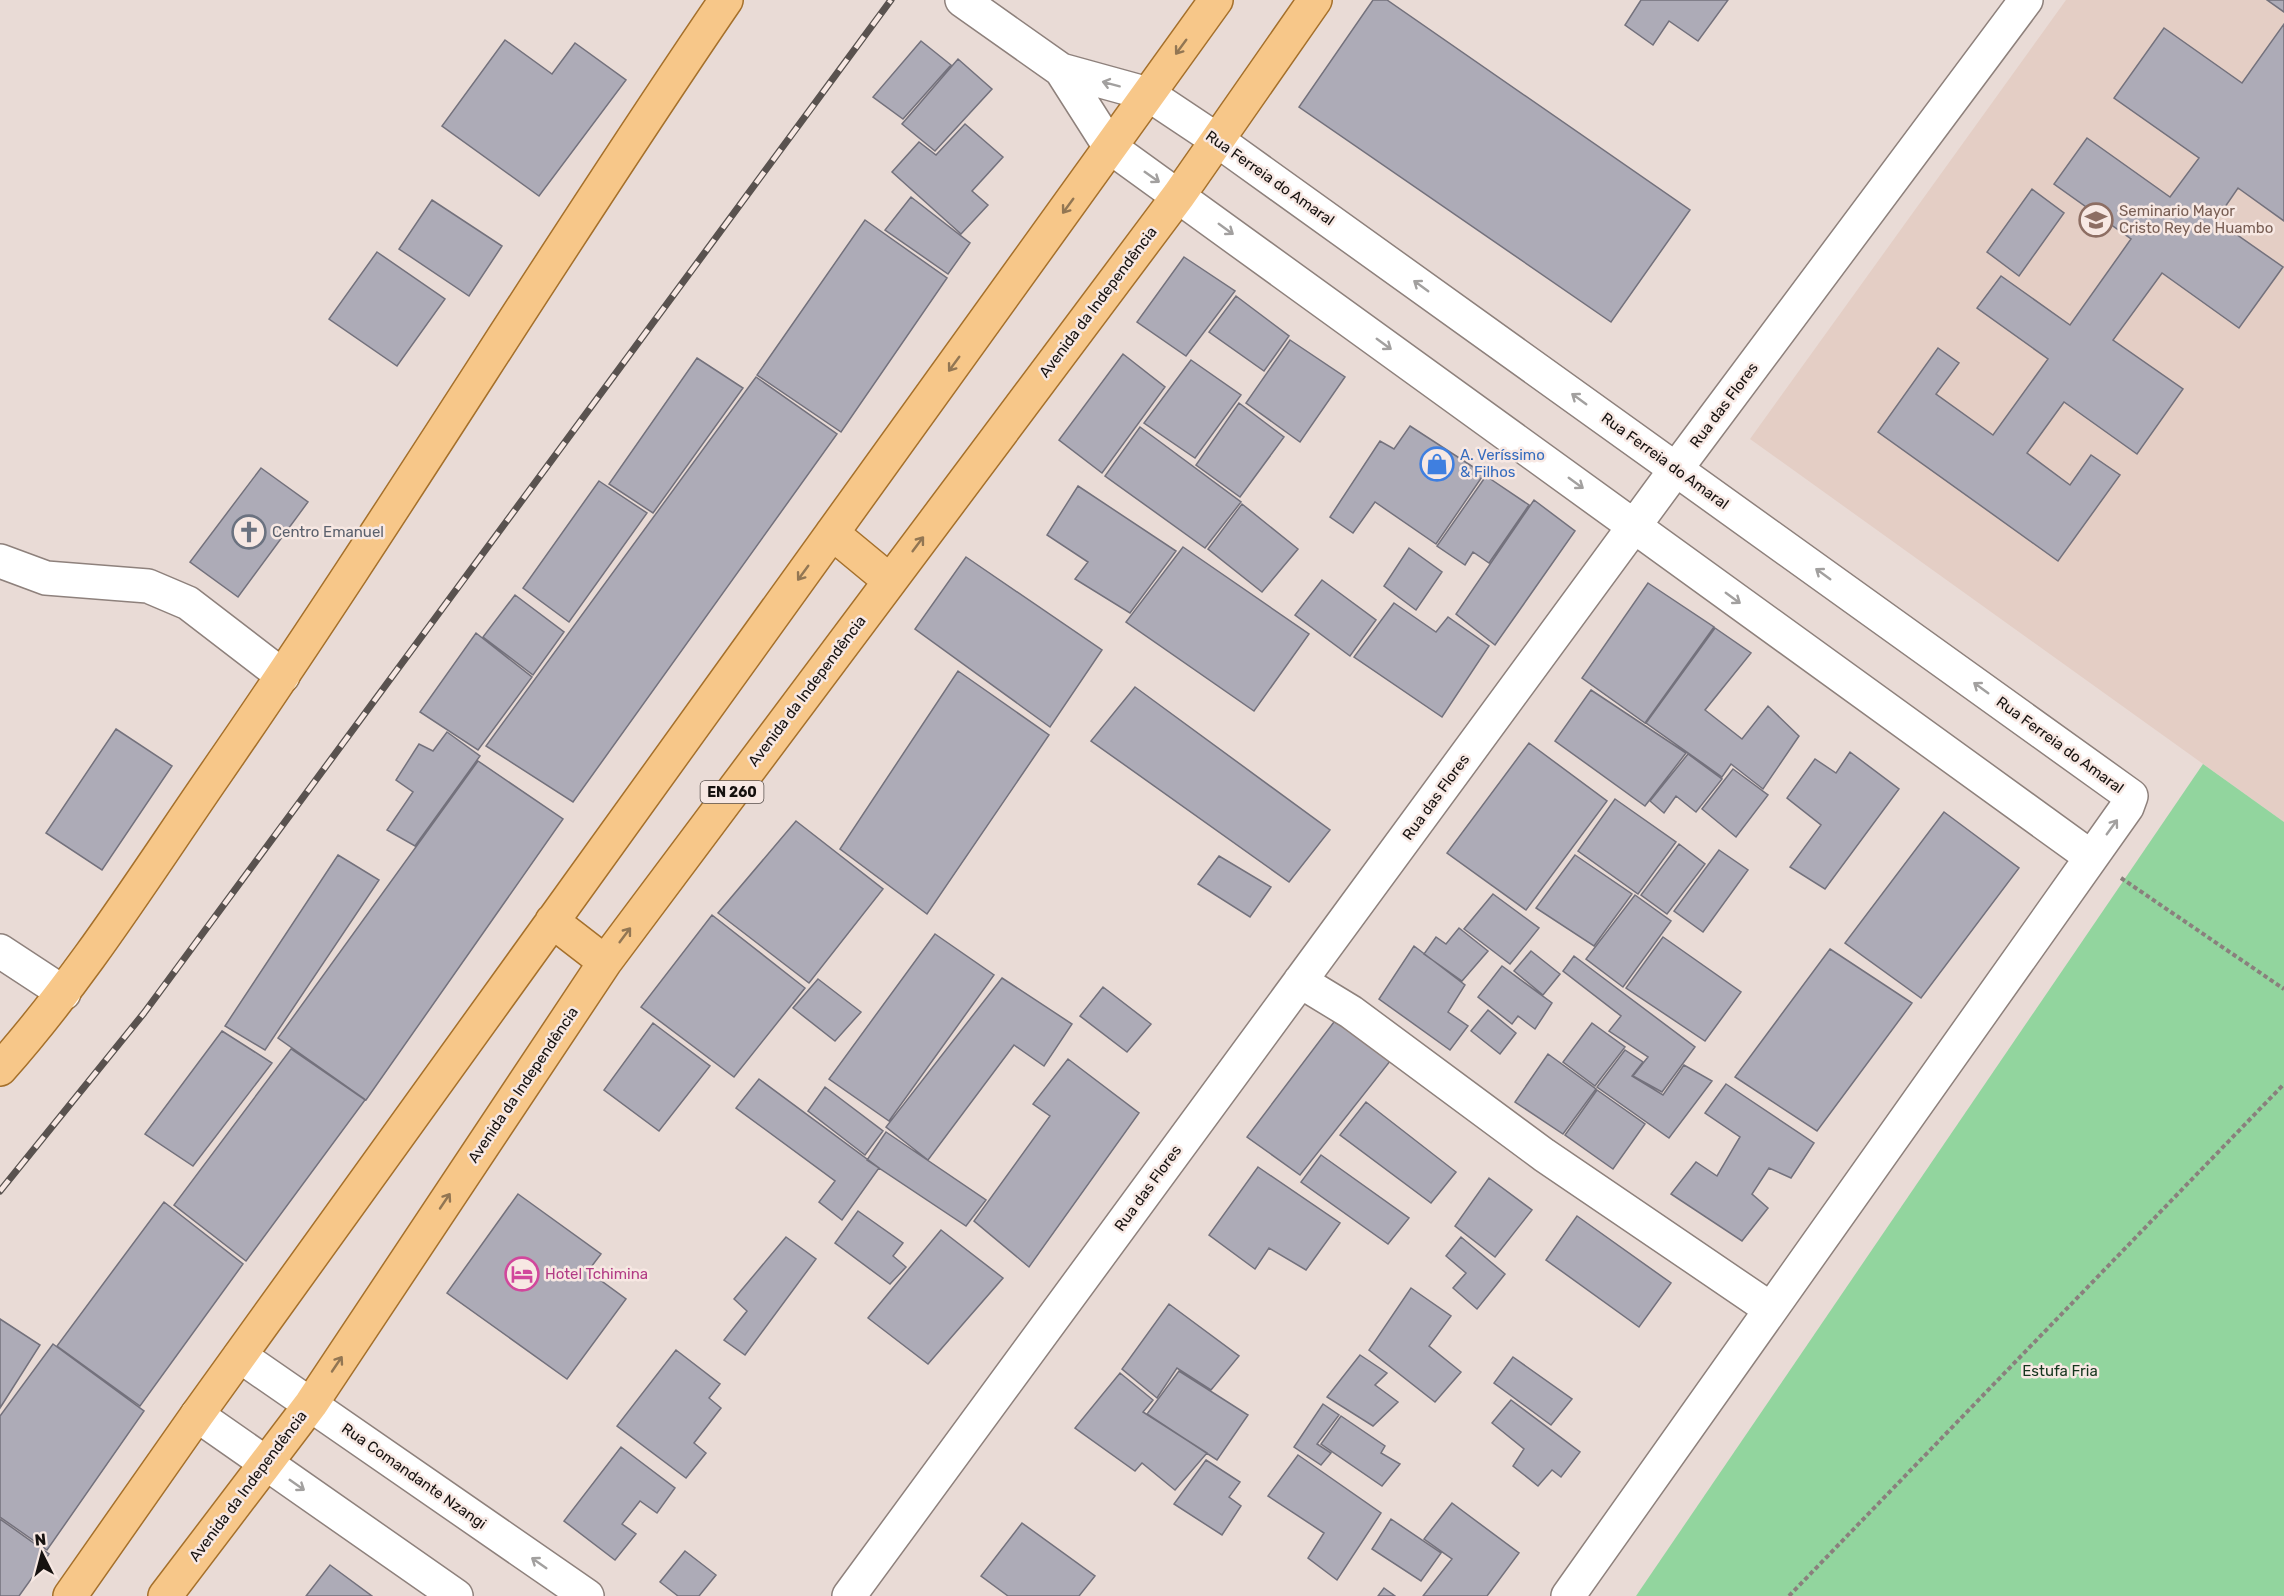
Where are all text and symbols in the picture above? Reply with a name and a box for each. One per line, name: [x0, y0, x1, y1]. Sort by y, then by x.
one-way arrow: [1175, 39, 1187, 55]
one-way arrow: [1102, 78, 1121, 89]
street label: Rua Ferreia do Amaral: [1202, 127, 1338, 229]
one-way arrow: [1143, 171, 1160, 183]
one-way arrow: [1061, 197, 1074, 213]
school or university icon: Seminario Mayor Cristo Rey de Huambo: [2078, 202, 2114, 238]
place label: Seminario Mayor Cristo Rey de Huambo: [2119, 202, 2273, 237]
street label: Avenida da Independência: [1035, 223, 1161, 381]
one-way arrow: [1218, 223, 1234, 236]
one-way arrow: [1413, 280, 1429, 292]
one-way arrow: [1375, 338, 1391, 350]
one-way arrow: [948, 356, 960, 372]
street label: Rua das Flores: [1686, 359, 1762, 451]
one-way arrow: [1572, 393, 1588, 406]
street label: Rua Ferreia do Amaral: [1598, 409, 1732, 513]
shop icon: A. Veríssimo & Filhos: [1419, 446, 1455, 482]
place label: A. Veríssimo & Filhos: [1460, 446, 1545, 481]
one-way arrow: [1567, 477, 1583, 489]
church icon: Centro Emanuel: [231, 514, 267, 550]
place label: Centro Emanuel: [272, 523, 384, 541]
one-way arrow: [911, 536, 924, 552]
one-way arrow: [797, 565, 809, 581]
one-way arrow: [1815, 568, 1831, 581]
one-way arrow: [1725, 592, 1741, 604]
street label: Avenida da Independência: [744, 612, 870, 770]
one-way arrow: [1974, 682, 1990, 694]
street label: Rua Ferreia do Amaral: [1993, 693, 2127, 797]
street label: Rua das Flores: [1399, 750, 1473, 844]
road number: EN 260: [700, 781, 764, 803]
one-way arrow: [2106, 820, 2118, 836]
one-way arrow: [619, 928, 631, 944]
street label: Avenida da Independência: [464, 1004, 582, 1166]
street label: Rua das Flores: [1111, 1141, 1185, 1235]
one-way arrow: [439, 1193, 452, 1210]
hotel icon: Hotel Tchimina: [504, 1256, 540, 1292]
place label: Hotel Tchimina: [545, 1265, 648, 1283]
one-way arrow: [331, 1355, 344, 1372]
park label: Estufa Fria: [2022, 1362, 2098, 1380]
street label: Avenida da Independência: [185, 1407, 311, 1565]
street label: Rua Comandante Nzangi: [338, 1419, 490, 1533]
one-way arrow: [288, 1479, 304, 1491]
north arrow: [12, 1524, 72, 1584]
text: N: [34, 1530, 47, 1550]
one-way arrow: [531, 1557, 548, 1569]

